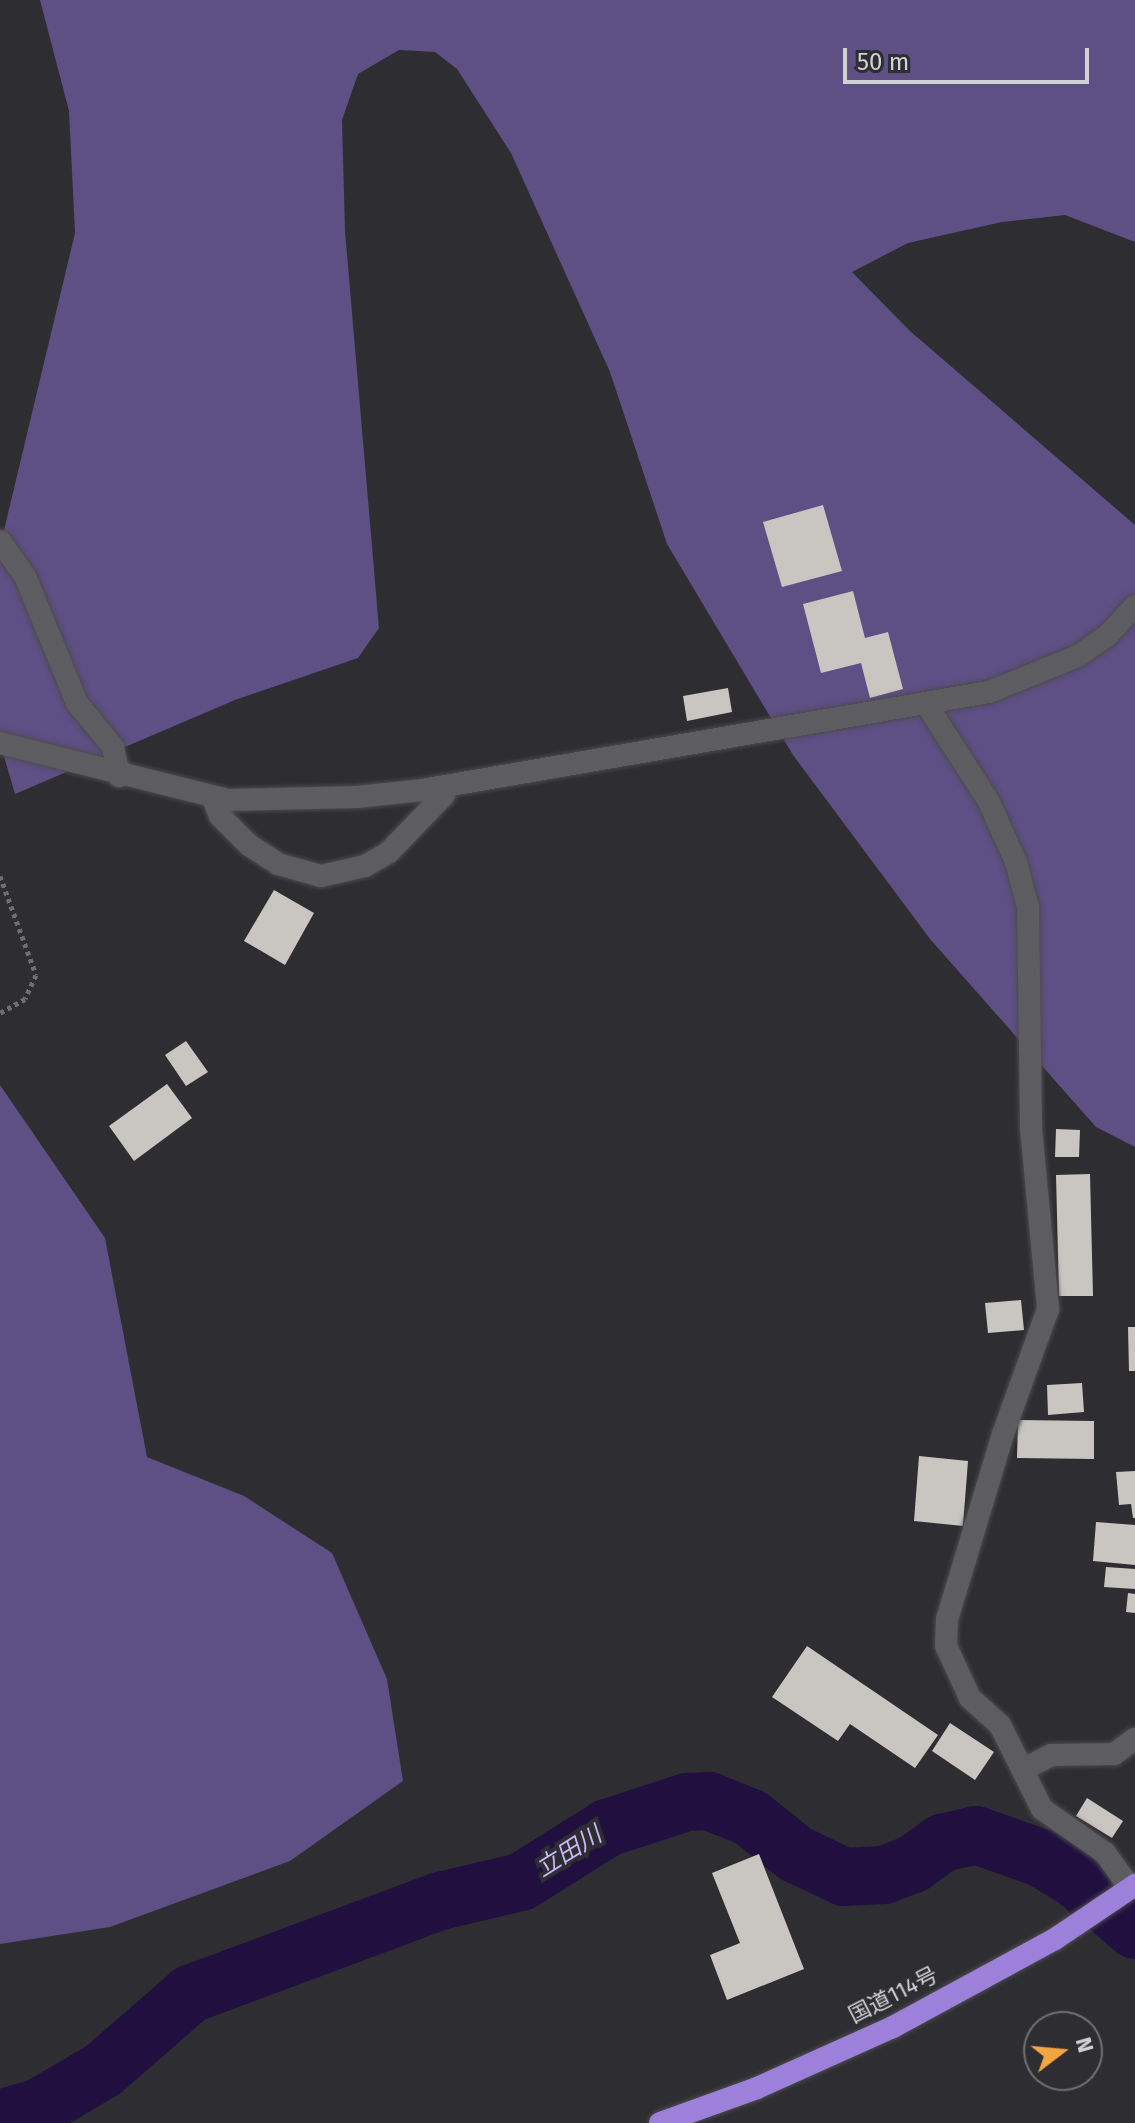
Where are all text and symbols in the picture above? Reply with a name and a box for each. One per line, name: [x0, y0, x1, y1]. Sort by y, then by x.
scale bar: [847, 32, 1093, 82]
text: 50 m: [857, 48, 909, 76]
water label: 立田川: [531, 1821, 607, 1883]
street label: 国道114号: [844, 1961, 942, 2029]
north arrow: [1023, 2011, 1103, 2091]
text: N: [1070, 2034, 1100, 2056]

